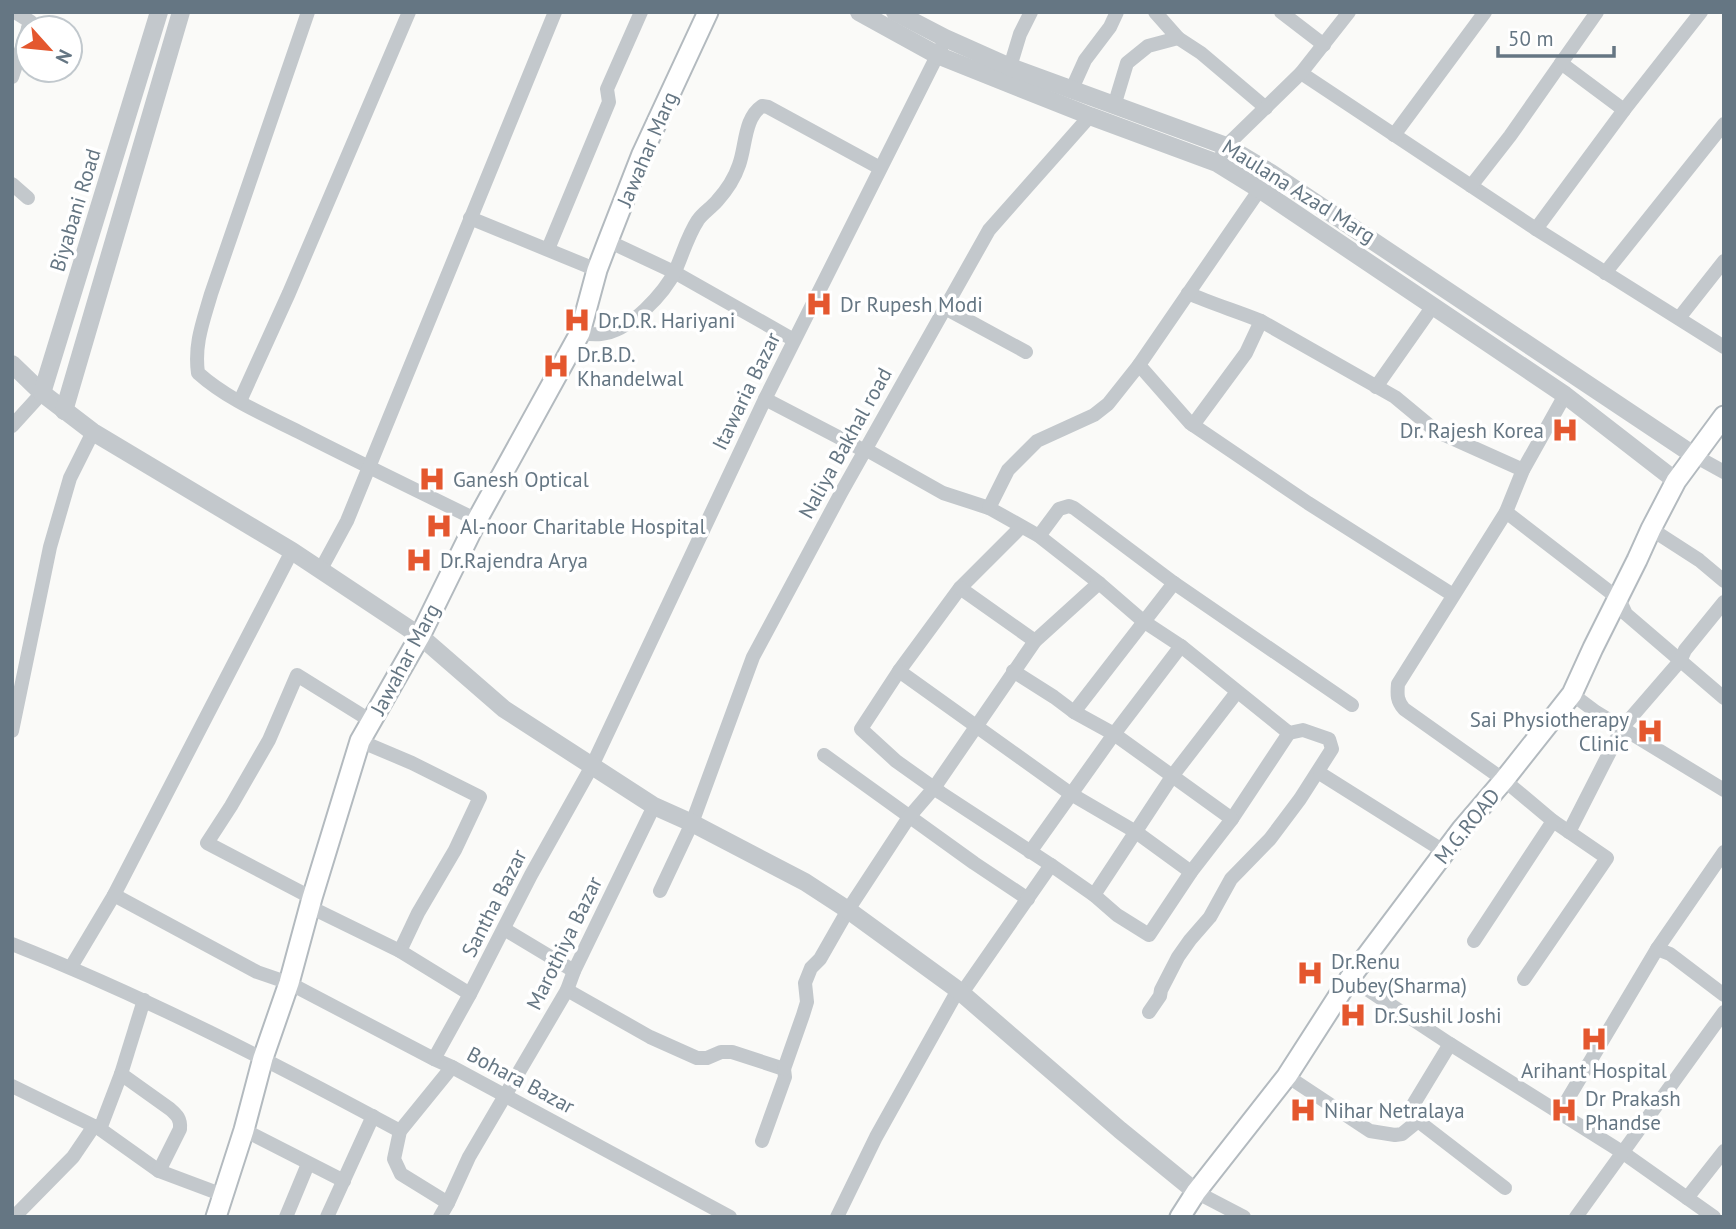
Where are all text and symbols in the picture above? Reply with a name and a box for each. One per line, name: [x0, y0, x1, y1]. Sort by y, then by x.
north arrow: [14, 14, 84, 84]
scale bar: [1498, 14, 1614, 58]
text: 50 m: [1508, 25, 1554, 52]
text: N: [51, 46, 78, 68]
street label: Jawahar Marg: [610, 87, 683, 212]
street label: Maulana Azad Marg: [1217, 133, 1381, 249]
street label: Biyabani Road: [44, 145, 106, 275]
hospital icon: Dr Rupesh Modi: [804, 289, 834, 319]
place label: Dr Rupesh Modi: [840, 291, 983, 318]
hospital icon: Dr.D.R. Hariyani: [562, 305, 592, 335]
place label: Dr.D.R. Hariyani: [598, 307, 735, 334]
street label: Itawaria Bazar: [706, 328, 786, 454]
place label: Dr.B.D. Khandelwal: [577, 341, 683, 392]
hospital icon: Dr.B.D. Khandelwal: [541, 351, 571, 381]
street label: Naliya Bakhal road: [792, 363, 898, 523]
hospital icon: Dr. Rajesh Korea: [1550, 415, 1580, 445]
place label: Dr. Rajesh Korea: [1400, 417, 1544, 444]
hospital icon: Ganesh Optical: [417, 464, 447, 494]
place label: Ganesh Optical: [453, 466, 589, 493]
hospital icon: Al-noor Charitable Hospital: [424, 511, 454, 541]
place label: Al-noor Charitable Hospital: [460, 513, 706, 540]
hospital icon: Dr.Rajendra Arya: [404, 545, 434, 575]
place label: Dr.Rajendra Arya: [440, 547, 588, 574]
street label: Jawahar Marg: [364, 599, 446, 720]
place label: Sai Physiotherapy Clinic: [1470, 706, 1629, 757]
hospital icon: Sai Physiotherapy Clinic: [1635, 716, 1665, 746]
street label: M.G.ROAD: [1428, 783, 1506, 869]
street label: Santha Bazar: [455, 845, 533, 961]
street label: Marothiya Bazar: [520, 872, 608, 1014]
place label: Dr.Renu Dubey(Sharma): [1331, 948, 1467, 999]
hospital icon: Dr.Renu Dubey(Sharma): [1295, 958, 1325, 988]
hospital icon: Dr.Sushil Joshi: [1338, 1000, 1368, 1030]
place label: Dr.Sushil Joshi: [1374, 1002, 1502, 1029]
hospital icon: Arihant Hospital: [1579, 1024, 1609, 1054]
street label: Bohara Bazar: [462, 1040, 580, 1120]
place label: Arihant Hospital: [1521, 1057, 1667, 1084]
place label: Dr Prakash Phandse: [1585, 1085, 1681, 1136]
hospital icon: Nihar Netralaya: [1288, 1095, 1318, 1125]
hospital icon: Dr Prakash Phandse: [1549, 1095, 1579, 1125]
place label: Nihar Netralaya: [1324, 1097, 1465, 1124]

